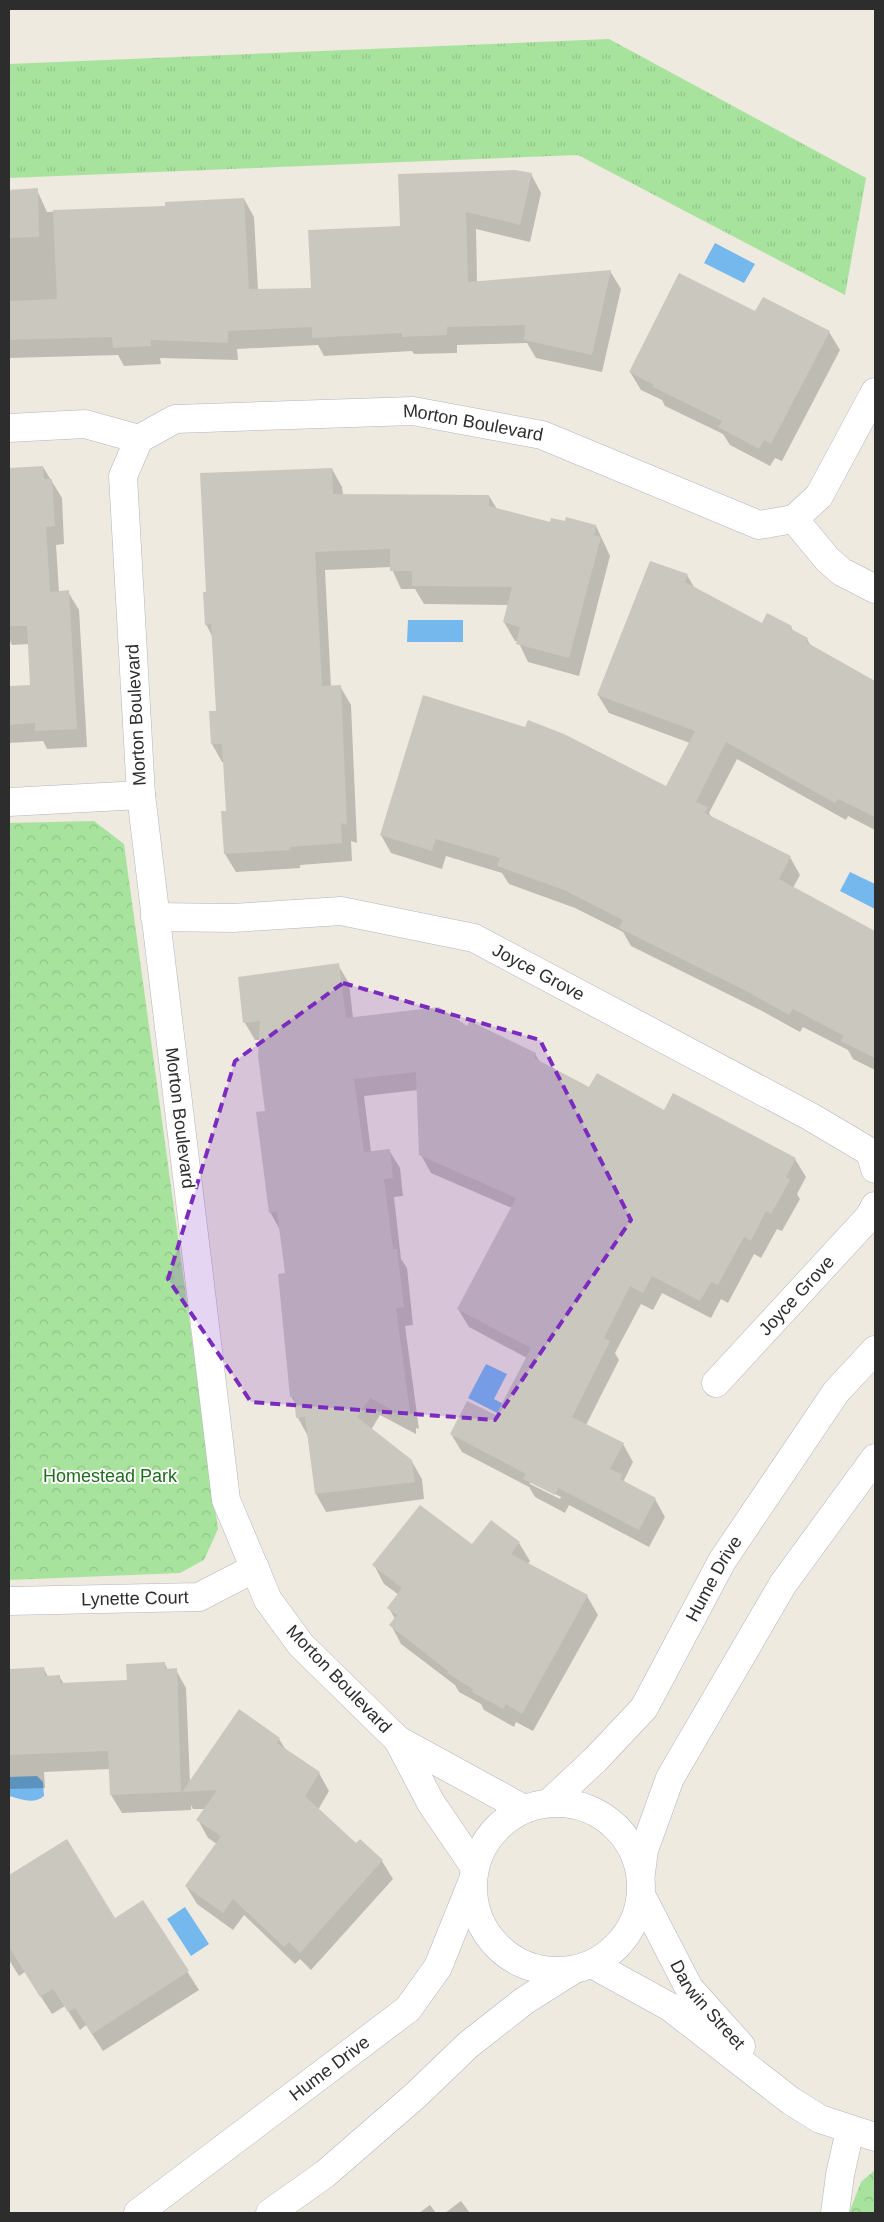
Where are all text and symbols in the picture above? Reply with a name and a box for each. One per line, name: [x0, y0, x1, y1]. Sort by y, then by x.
street label: Morton Boulevard: [403, 401, 545, 445]
street label: Morton Boulevard: [122, 644, 150, 786]
street label: Joyce Grove: [489, 940, 588, 1005]
street label: Morton Boulevard: [161, 1046, 199, 1190]
street label: Joyce Grove: [755, 1252, 838, 1339]
park label: Homestead Park: [43, 1466, 178, 1486]
street label: Hume Drive: [682, 1532, 746, 1625]
street label: Lynette Court: [81, 1587, 189, 1609]
street label: Morton Boulevard: [282, 1621, 396, 1737]
street label: Darwin Street: [666, 1957, 749, 2053]
street label: Hume Drive: [286, 2032, 373, 2105]

